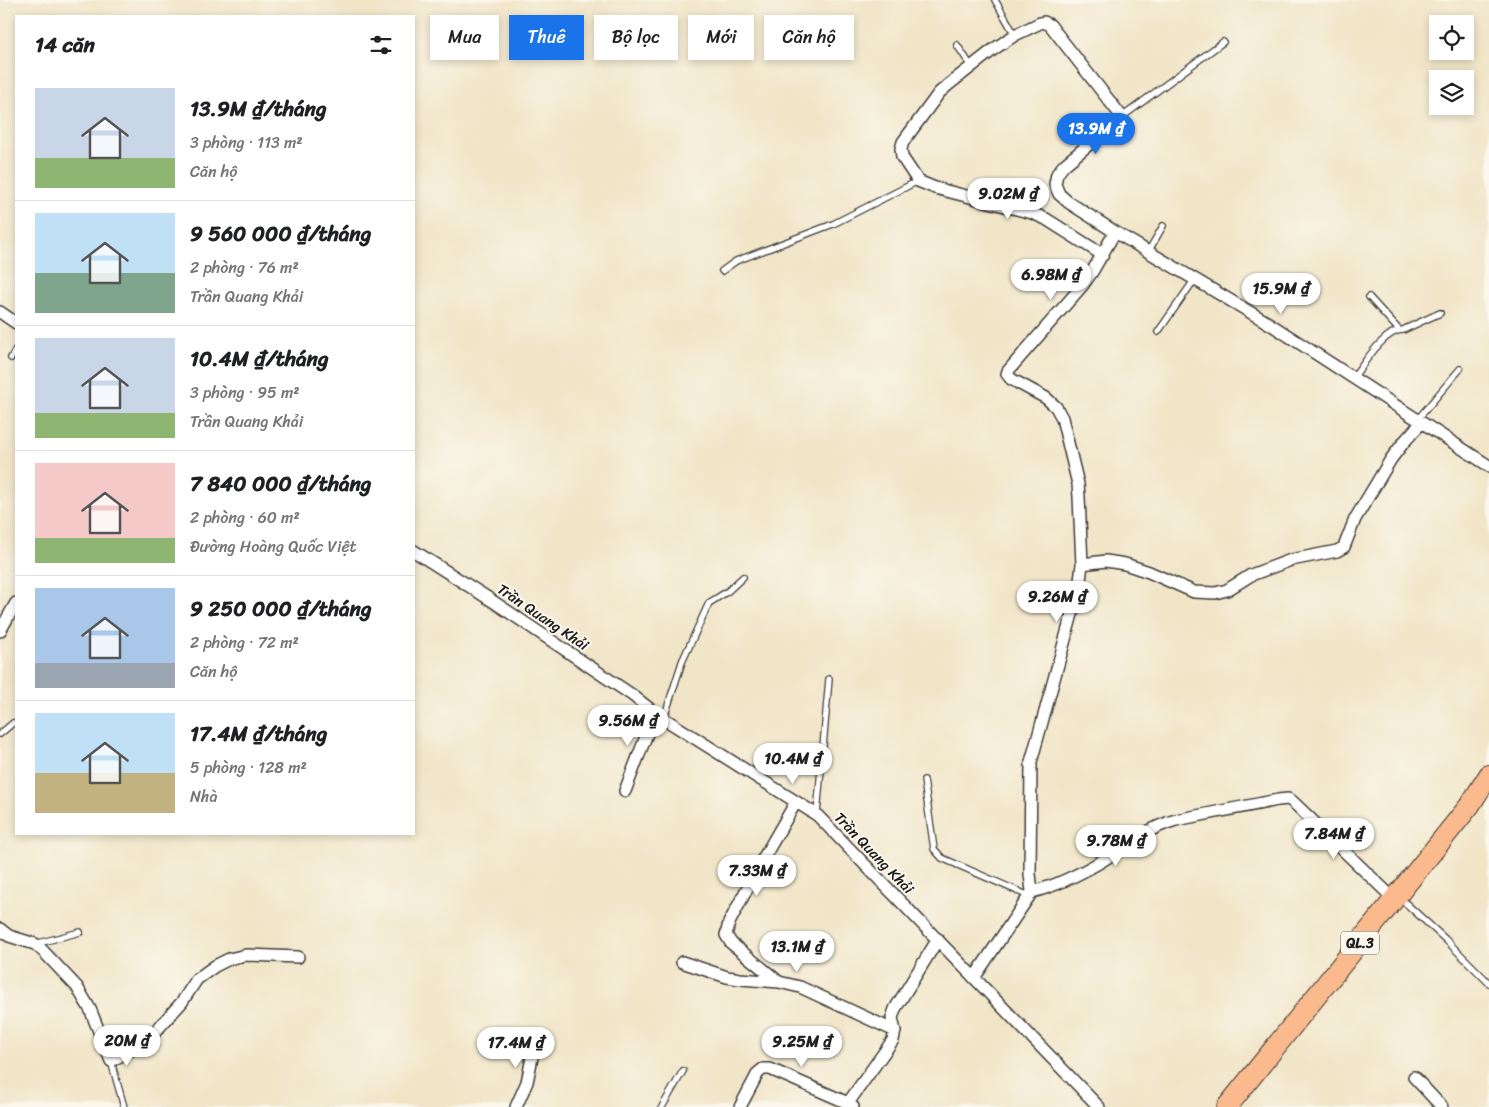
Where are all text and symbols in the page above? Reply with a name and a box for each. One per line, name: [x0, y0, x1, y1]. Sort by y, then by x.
chip: Mua: [430, 15, 499, 60]
chip: Thuê: [509, 15, 584, 60]
chip: Bộ lọc: [594, 15, 678, 60]
chip: Mới: [688, 15, 754, 60]
chip: Căn hộ: [764, 15, 854, 60]
map controls: [1429, 15, 1474, 115]
button: locate: [1429, 15, 1474, 60]
text: 14 căn: [35, 26, 95, 64]
icon: filters: [367, 31, 395, 59]
button: layers: [1429, 70, 1474, 115]
text: 13.9M ₫/tháng: [190, 90, 327, 128]
icon: home: [75, 108, 135, 168]
pin: 13.9M ₫: [1050, 112, 1142, 155]
text: 13.9M ₫: [1068, 114, 1124, 143]
text: 3 phòng · 113 m²: [190, 128, 303, 157]
text: Căn hộ: [190, 157, 237, 186]
pin: 9.02M ₫: [962, 178, 1054, 220]
text: 9.02M ₫: [978, 179, 1038, 208]
text: 9 560 000 ₫/tháng: [190, 215, 371, 253]
icon: home: [75, 233, 135, 293]
text: 2 phòng · 76 m²: [190, 253, 299, 282]
pin: 6.98M ₫: [1005, 258, 1097, 301]
text: 6.98M ₫: [1021, 260, 1081, 289]
pin: 15.9M ₫: [1235, 272, 1327, 315]
text: 15.9M ₫: [1253, 274, 1309, 303]
text: Trần Quang Khải: [190, 282, 303, 311]
text: 10.4M ₫/tháng: [190, 340, 329, 378]
icon: home: [75, 358, 135, 418]
text: 3 phòng · 95 m²: [190, 378, 300, 407]
text: Trần Quang Khải: [190, 407, 303, 436]
text: 7 840 000 ₫/tháng: [190, 465, 371, 503]
icon: home: [75, 483, 135, 543]
text: 2 phòng · 60 m²: [190, 503, 300, 532]
text: Đường Hoàng Quốc Việt: [190, 532, 357, 561]
street label: Trần Quang Khải: [492, 577, 595, 658]
pin: 9.26M ₫: [1011, 580, 1103, 623]
text: 9.26M ₫: [1028, 582, 1086, 611]
text: 9 250 000 ₫/tháng: [190, 590, 372, 628]
icon: home: [75, 608, 135, 668]
text: 2 phòng · 72 m²: [190, 628, 299, 657]
text: Căn hộ: [190, 657, 237, 686]
pin: 9.56M ₫: [582, 704, 674, 747]
text: 9.56M ₫: [598, 706, 658, 735]
text: 17.4M ₫/tháng: [190, 715, 327, 753]
icon: home: [75, 733, 135, 793]
pin: 10.4M ₫: [747, 742, 839, 785]
text: 10.4M ₫: [764, 744, 822, 773]
text: 5 phòng · 128 m²: [190, 753, 307, 782]
text: Nhà: [190, 782, 218, 811]
street label: Trần Quang Khải: [828, 806, 921, 901]
pin: 7.84M ₫: [1288, 818, 1380, 860]
text: 7.84M ₫: [1304, 819, 1364, 848]
pin: 9.78M ₫: [1070, 824, 1162, 867]
text: 9.78M ₫: [1086, 826, 1146, 855]
pin: 7.33M ₫: [711, 854, 803, 897]
text: 7.33M ₫: [728, 856, 786, 885]
pin: 13.1M ₫: [751, 930, 843, 973]
road number: QL.3: [1341, 931, 1379, 954]
text: 13.1M ₫: [771, 932, 824, 961]
pin: 20M ₫: [92, 1024, 162, 1067]
text: 20M ₫: [105, 1026, 150, 1055]
pin: 17.4M ₫: [470, 1026, 562, 1069]
pin: 9.25M ₫: [756, 1026, 848, 1068]
text: 9.25M ₫: [772, 1027, 832, 1056]
text: 17.4M ₫: [488, 1028, 544, 1057]

